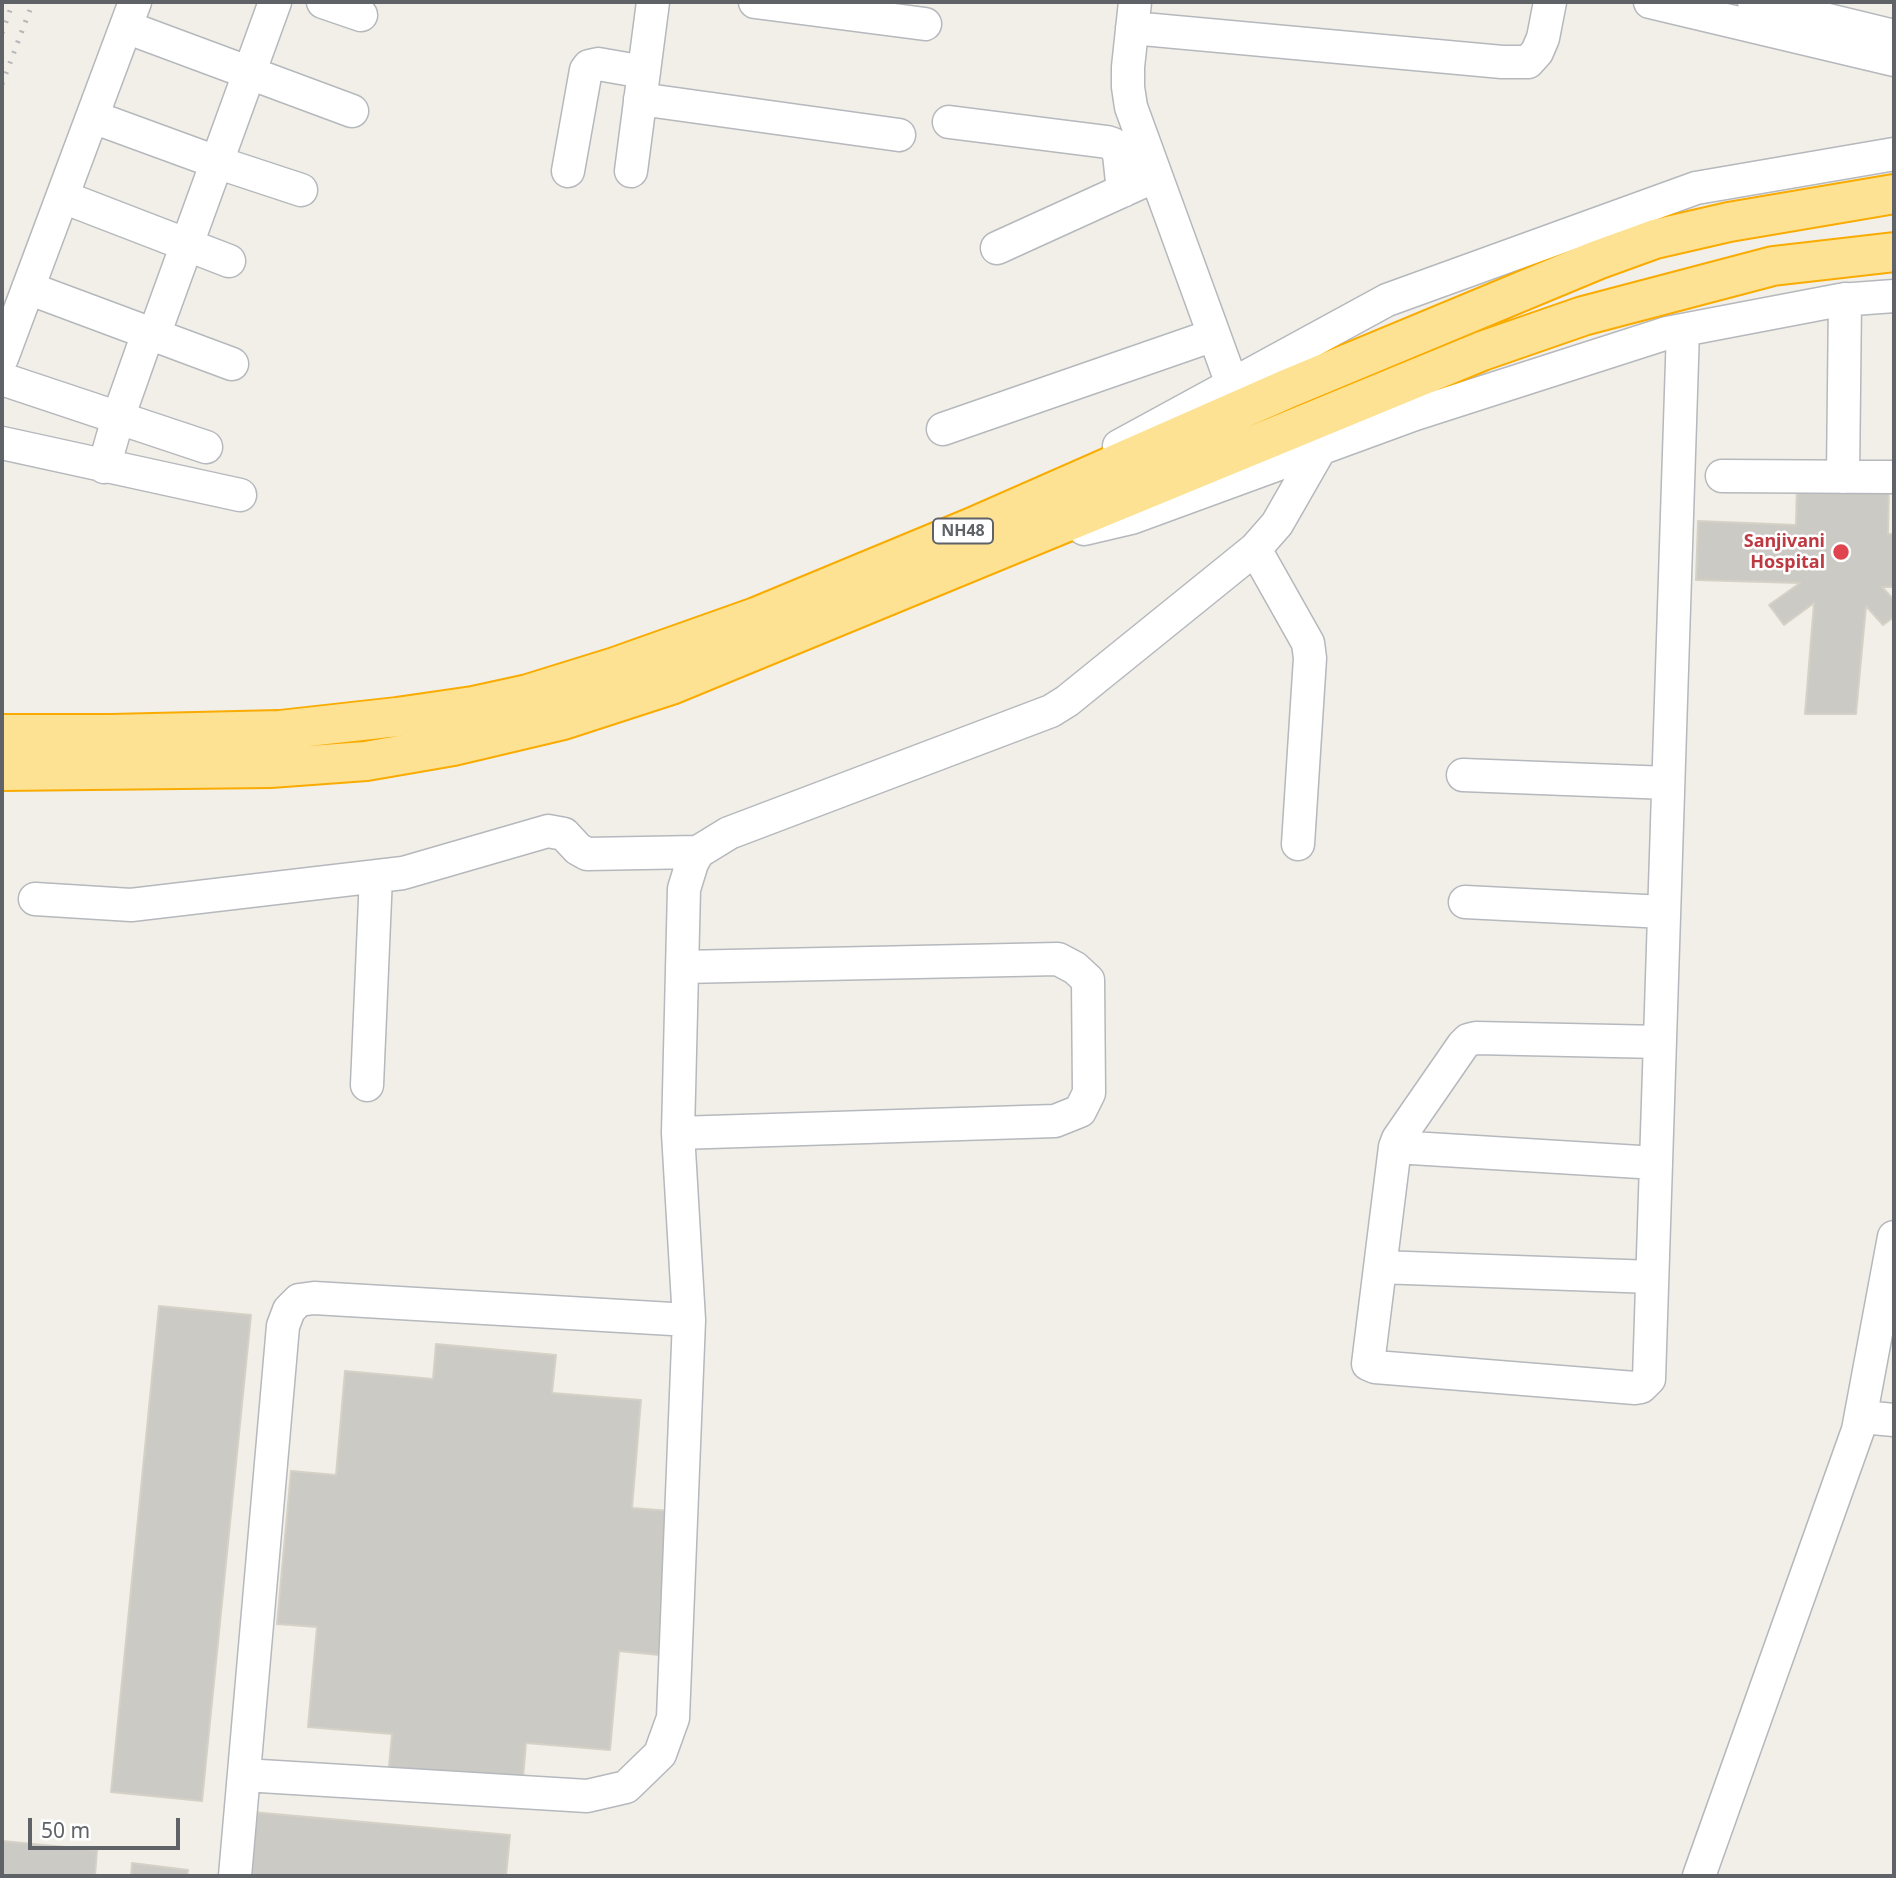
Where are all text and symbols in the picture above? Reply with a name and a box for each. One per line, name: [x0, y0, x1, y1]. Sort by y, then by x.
road number: NH48: [933, 518, 993, 544]
place label: Sanjivani Hospital: [1744, 531, 1825, 574]
marker: Sanjivani Hospital: [1831, 542, 1851, 562]
scale bar: [32, 1804, 184, 1848]
text: 50 m: [41, 1816, 90, 1844]

